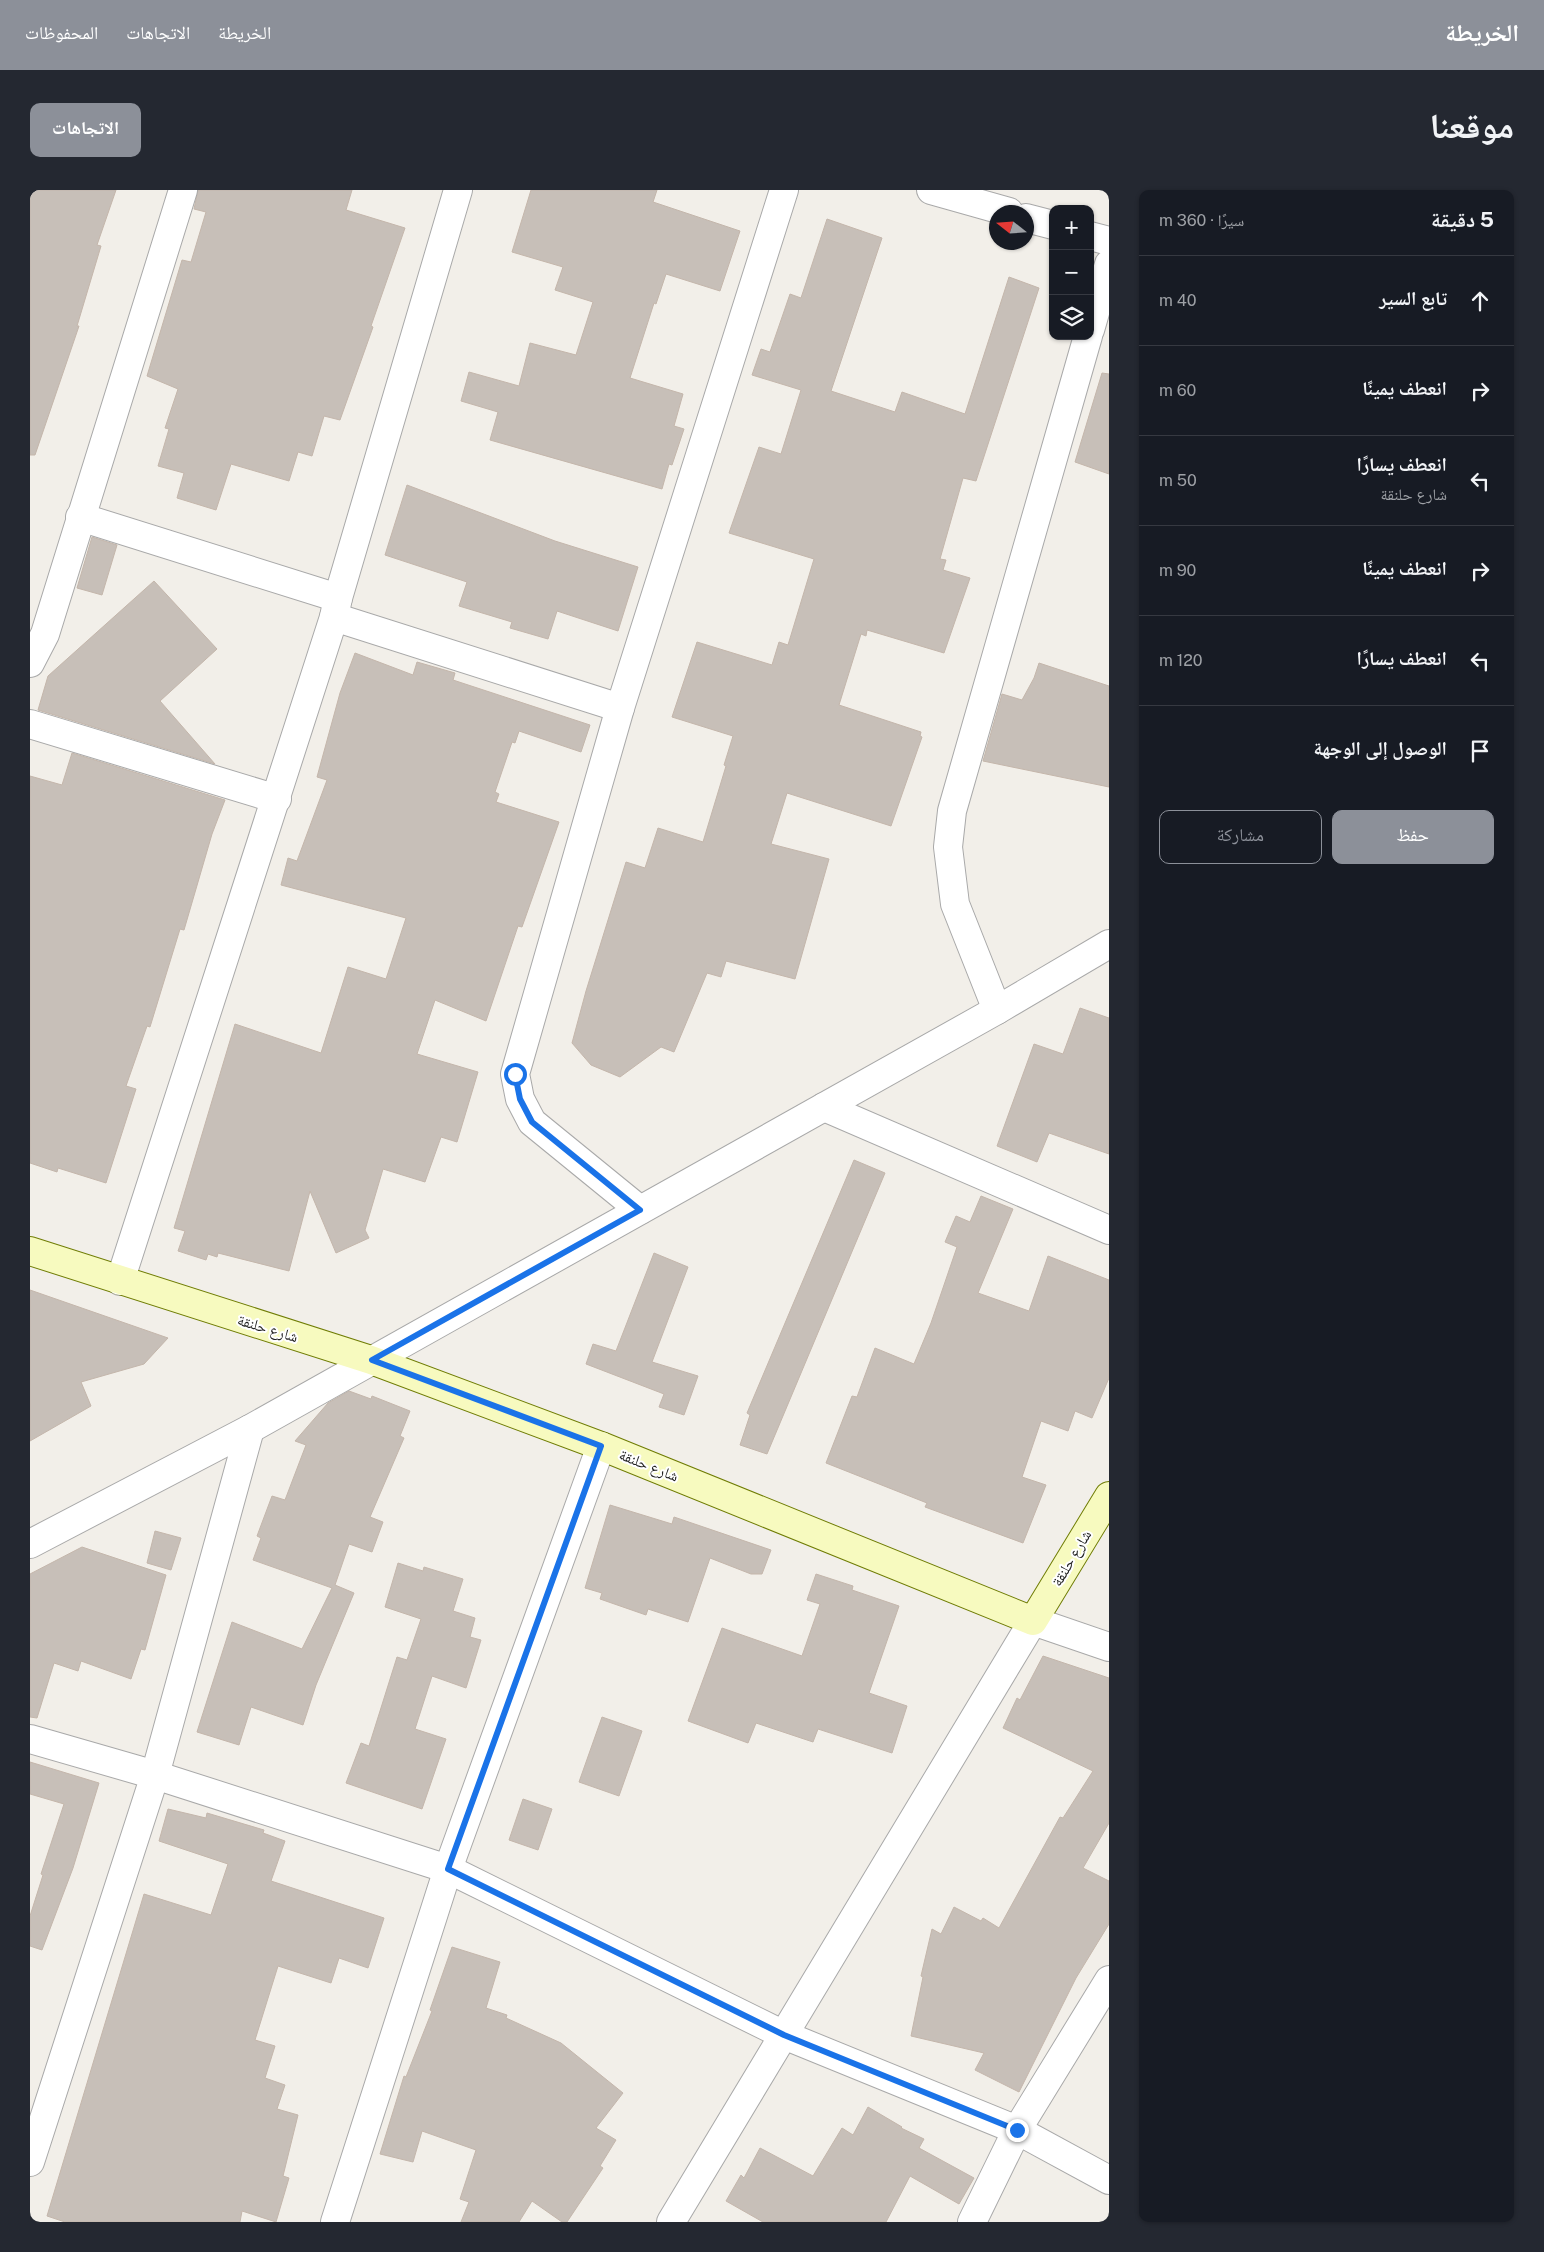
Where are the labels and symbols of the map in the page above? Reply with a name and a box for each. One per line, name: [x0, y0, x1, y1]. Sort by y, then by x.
north arrow: [989, 205, 1034, 250]
route start: [504, 1063, 527, 1086]
street label: شارع حلنقة: [235, 1311, 300, 1347]
street label: شارع حلنقة: [616, 1445, 681, 1486]
street label: شارع حلنقة: [1048, 1527, 1096, 1590]
route end: [1006, 2119, 1029, 2142]

